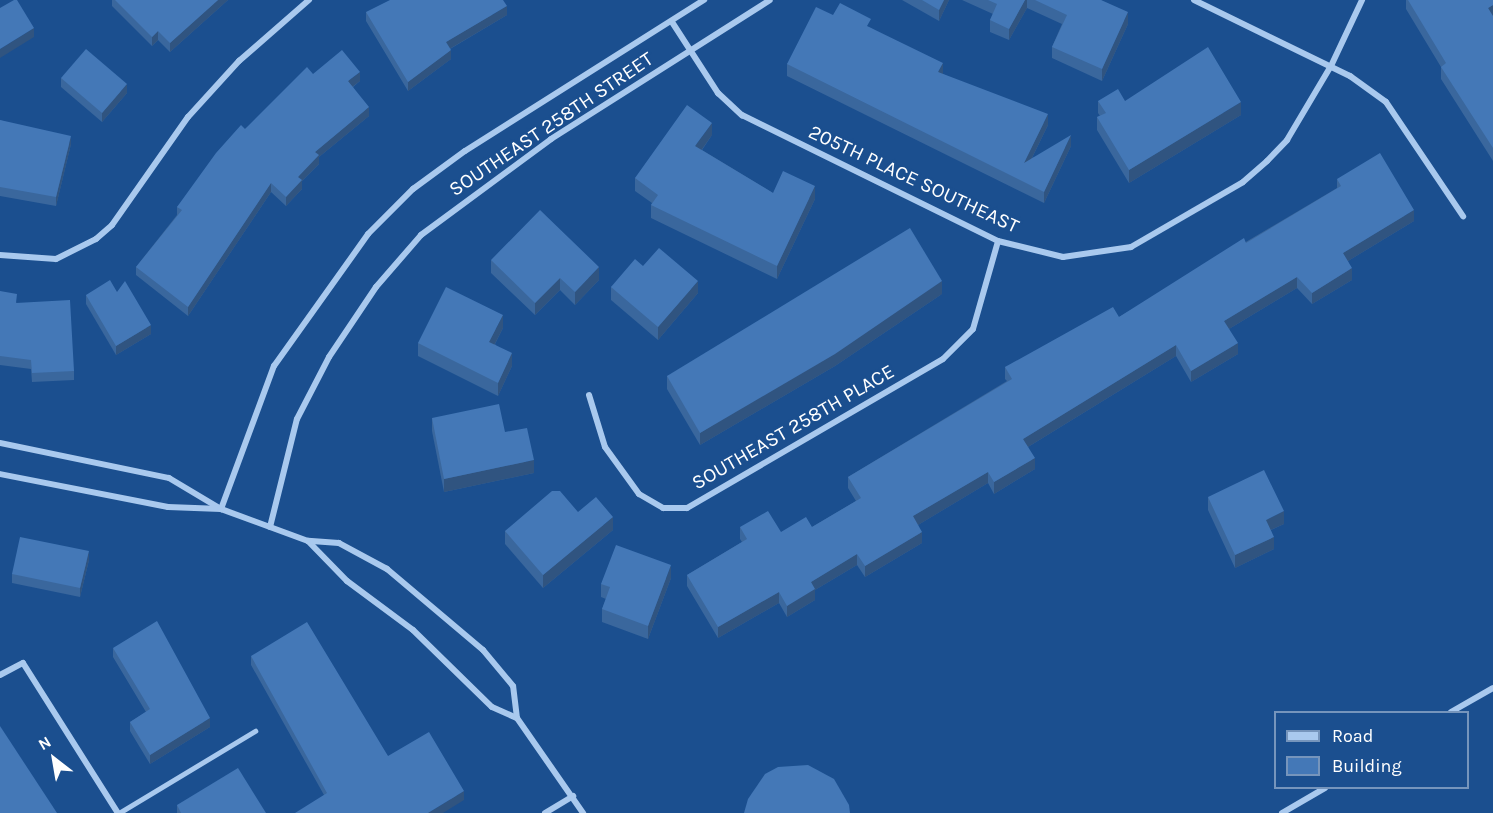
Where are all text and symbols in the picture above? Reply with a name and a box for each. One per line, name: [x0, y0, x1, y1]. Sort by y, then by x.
street label: SOUTHEAST 258TH STREET: [444, 47, 658, 201]
street label: 205TH PLACE SOUTHEAST: [805, 120, 1023, 238]
street label: SOUTHEAST 258TH PLACE: [688, 359, 898, 495]
legend: [1274, 711, 1469, 789]
text: Road: [1332, 725, 1373, 747]
north arrow: [24, 729, 84, 789]
text: N: [35, 732, 54, 754]
text: Building: [1332, 755, 1402, 777]

